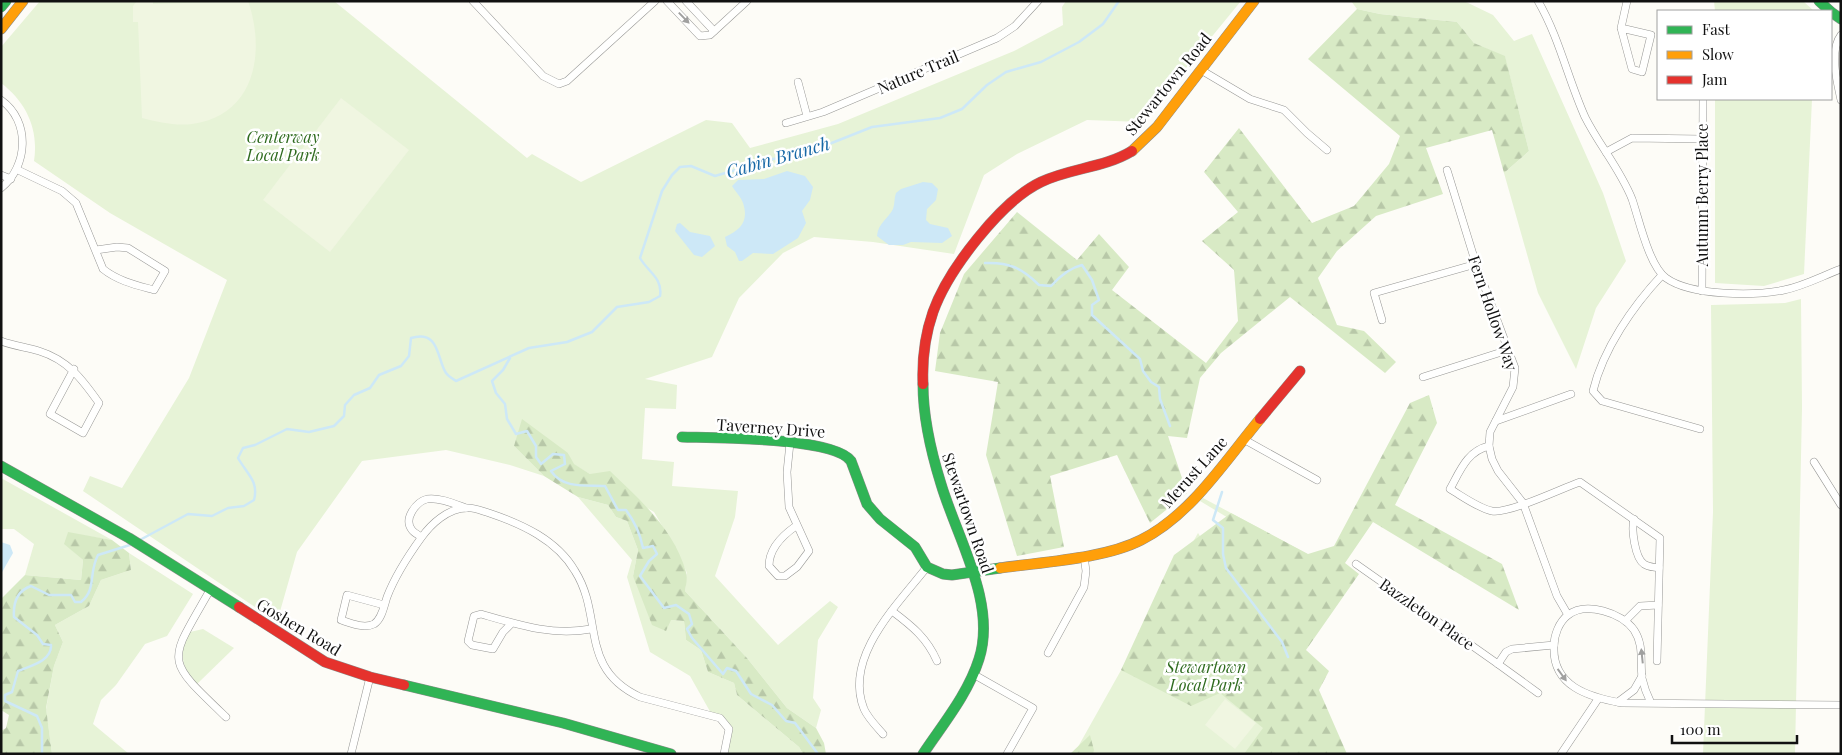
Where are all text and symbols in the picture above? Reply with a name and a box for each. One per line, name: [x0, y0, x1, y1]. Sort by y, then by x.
legend: [1657, 10, 1832, 100]
one-way arrow: [678, 12, 690, 24]
text: Fast: [1702, 19, 1731, 39]
street label: Stewartown Road: [1120, 28, 1215, 139]
text: Slow: [1702, 44, 1734, 64]
street label: Nature Trail: [874, 45, 962, 98]
text: Jam: [1701, 69, 1728, 89]
street label: Autumn Berry Place: [1691, 123, 1712, 268]
park label: Centerway Local Park: [245, 126, 320, 165]
water label: Cabin Branch: [723, 131, 832, 183]
street label: Fern Hollow Way: [1464, 252, 1523, 373]
street label: Taverney Drive: [716, 413, 826, 442]
street label: Merust Lane: [1156, 431, 1231, 512]
street label: Stewartown Road: [938, 450, 999, 576]
street label: Bazzleton Place: [1376, 573, 1479, 654]
street label: Goshen Road: [253, 593, 345, 660]
one-way arrow: [1638, 648, 1646, 664]
park label: Stewartown Local Park: [1165, 656, 1246, 695]
one-way arrow: [1557, 668, 1567, 681]
scale bar: [1672, 712, 1797, 744]
text: 100 m: [1680, 719, 1721, 739]

